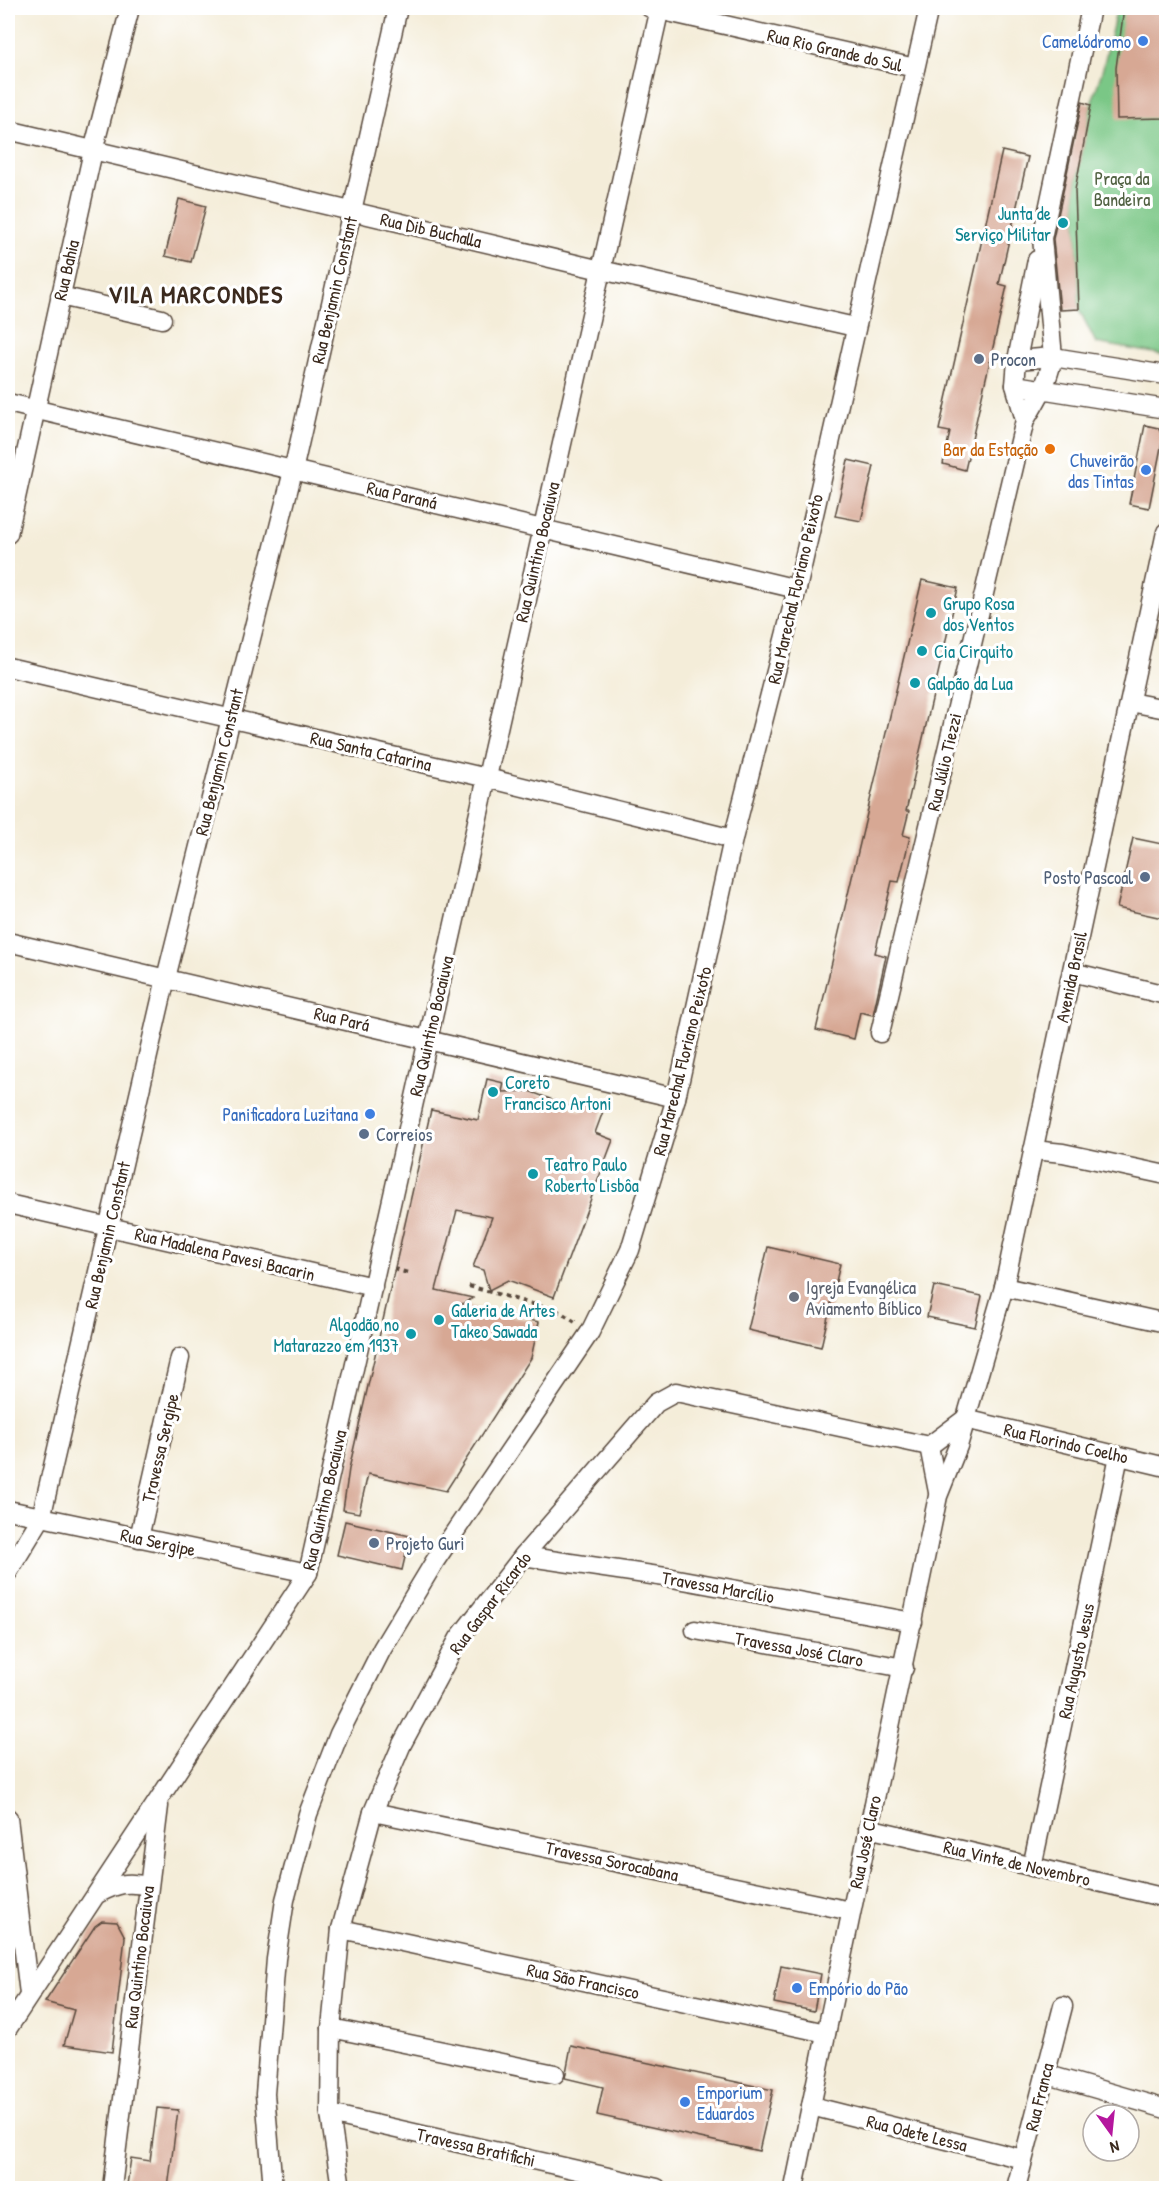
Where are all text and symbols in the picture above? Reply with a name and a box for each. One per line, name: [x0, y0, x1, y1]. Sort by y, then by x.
street label: Rua Rio Grande do Sul: [765, 22, 905, 78]
place label: Camelódromo: [1042, 29, 1131, 54]
marker: Camelódromo: [1136, 34, 1150, 48]
park label: Praça da Bandeira: [1094, 166, 1150, 212]
place label: Junta de Serviço Militar: [955, 201, 1051, 247]
street label: Rua Dib Buchalla: [378, 206, 484, 254]
street label: Rua Benjamin Constant: [305, 213, 363, 366]
marker: Junta de Serviço Militar: [1056, 216, 1070, 230]
street label: Rua Bahia: [47, 237, 85, 303]
district label: VILA MARCONDES: [108, 278, 284, 310]
place label: Procon: [991, 347, 1036, 372]
marker: Procon: [972, 352, 986, 366]
place label: Bar da Estação: [943, 437, 1038, 462]
marker: Bar da Estação: [1043, 442, 1057, 456]
place label: Chuveirão das Tintas: [1068, 448, 1134, 494]
marker: Chuveirão das Tintas: [1139, 463, 1153, 477]
street label: Rua Paraná: [364, 475, 440, 515]
street label: Rua Quintino Bocaiuva: [509, 479, 565, 625]
street label: Rua Marechal Floriano Peixoto: [761, 492, 829, 686]
place label: Grupo Rosa dos Ventos: [943, 591, 1014, 637]
marker: Grupo Rosa dos Ventos: [924, 606, 938, 620]
place label: Cia Cirquito: [934, 639, 1013, 664]
marker: Cia Cirquito: [915, 644, 929, 658]
place label: Galpão da Lua: [927, 671, 1013, 696]
marker: Galpão da Lua: [908, 676, 922, 690]
street label: Rua Benjamin Constant: [189, 685, 250, 838]
street label: Rua Júlio Tiezzi: [921, 711, 967, 813]
street label: Rua Santa Catarina: [308, 725, 434, 777]
place label: Posto Pascoal: [1044, 865, 1133, 890]
marker: Posto Pascoal: [1138, 870, 1152, 884]
street label: Avenida Brasil: [1049, 929, 1093, 1025]
street label: Rua Quintino Bocaiuva: [403, 953, 459, 1099]
street label: Rua Marechal Floriano Peixoto: [646, 964, 718, 1158]
street label: Rua Pará: [312, 1000, 372, 1038]
place label: Coreto Francisco Artoni: [504, 1070, 612, 1116]
marker: Coreto Francisco Artoni: [486, 1085, 500, 1099]
place label: Panificadora Luzitana: [222, 1102, 358, 1127]
marker: Panificadora Luzitana: [363, 1107, 377, 1121]
place label: Correios: [376, 1122, 432, 1147]
marker: Correios: [357, 1127, 371, 1141]
place label: Teatro Paulo Roberto Lisbôa: [545, 1152, 639, 1198]
street label: Rua Benjamin Constant: [78, 1158, 136, 1311]
marker: Teatro Paulo Roberto Lisbôa: [526, 1167, 540, 1181]
street label: Rua Madalena Pavesi Bacarin: [132, 1221, 318, 1287]
place label: Igreja Evangélica Aviamento Bíblico: [806, 1275, 922, 1321]
marker: Igreja Evangélica Aviamento Bíblico: [787, 1290, 801, 1304]
place label: Galeria de Artes Takeo Sawada: [451, 1298, 555, 1344]
place label: Algodão no Matarazzo em 1937: [274, 1312, 399, 1358]
marker: Galeria de Artes Takeo Sawada: [432, 1313, 446, 1327]
marker: Algodão no Matarazzo em 1937: [404, 1327, 418, 1341]
street label: Travessa Sergipe: [135, 1391, 185, 1505]
street label: Rua Florindo Coelho: [1001, 1417, 1131, 1469]
street label: Rua Quintino Bocaiuva: [296, 1427, 352, 1573]
street label: Rua Sergipe: [118, 1522, 198, 1562]
place label: Projeto Guri: [386, 1531, 465, 1556]
marker: Projeto Guri: [367, 1536, 381, 1550]
street label: Rua Gaspar Ricardo: [443, 1547, 537, 1659]
street label: Travessa Marcílio: [660, 1565, 776, 1609]
street label: Rua Augusto Jesus: [1052, 1601, 1100, 1721]
street label: Travessa José Claro: [733, 1625, 865, 1673]
street label: Rua José Claro: [843, 1793, 887, 1891]
street label: Rua Vinte de Novembro: [941, 1834, 1093, 1892]
street label: Travessa Sorocabana: [543, 1835, 681, 1887]
street label: Rua Quintino Bocaiuva: [118, 1884, 160, 2030]
street label: Rua São Francisco: [524, 1957, 642, 2005]
place label: Empório do Pão: [809, 1976, 908, 2001]
marker: Empório do Pão: [790, 1981, 804, 1995]
street label: Rua Franca: [1018, 2060, 1060, 2134]
place label: Emporium Eduardos: [697, 2080, 763, 2126]
marker: Emporium Eduardos: [678, 2095, 692, 2109]
north arrow: [1081, 2103, 1141, 2163]
street label: Rua Odete Lessa: [864, 2108, 970, 2158]
street label: Travessa Bratifichi: [414, 2121, 538, 2173]
text: N: [1107, 2136, 1122, 2159]

